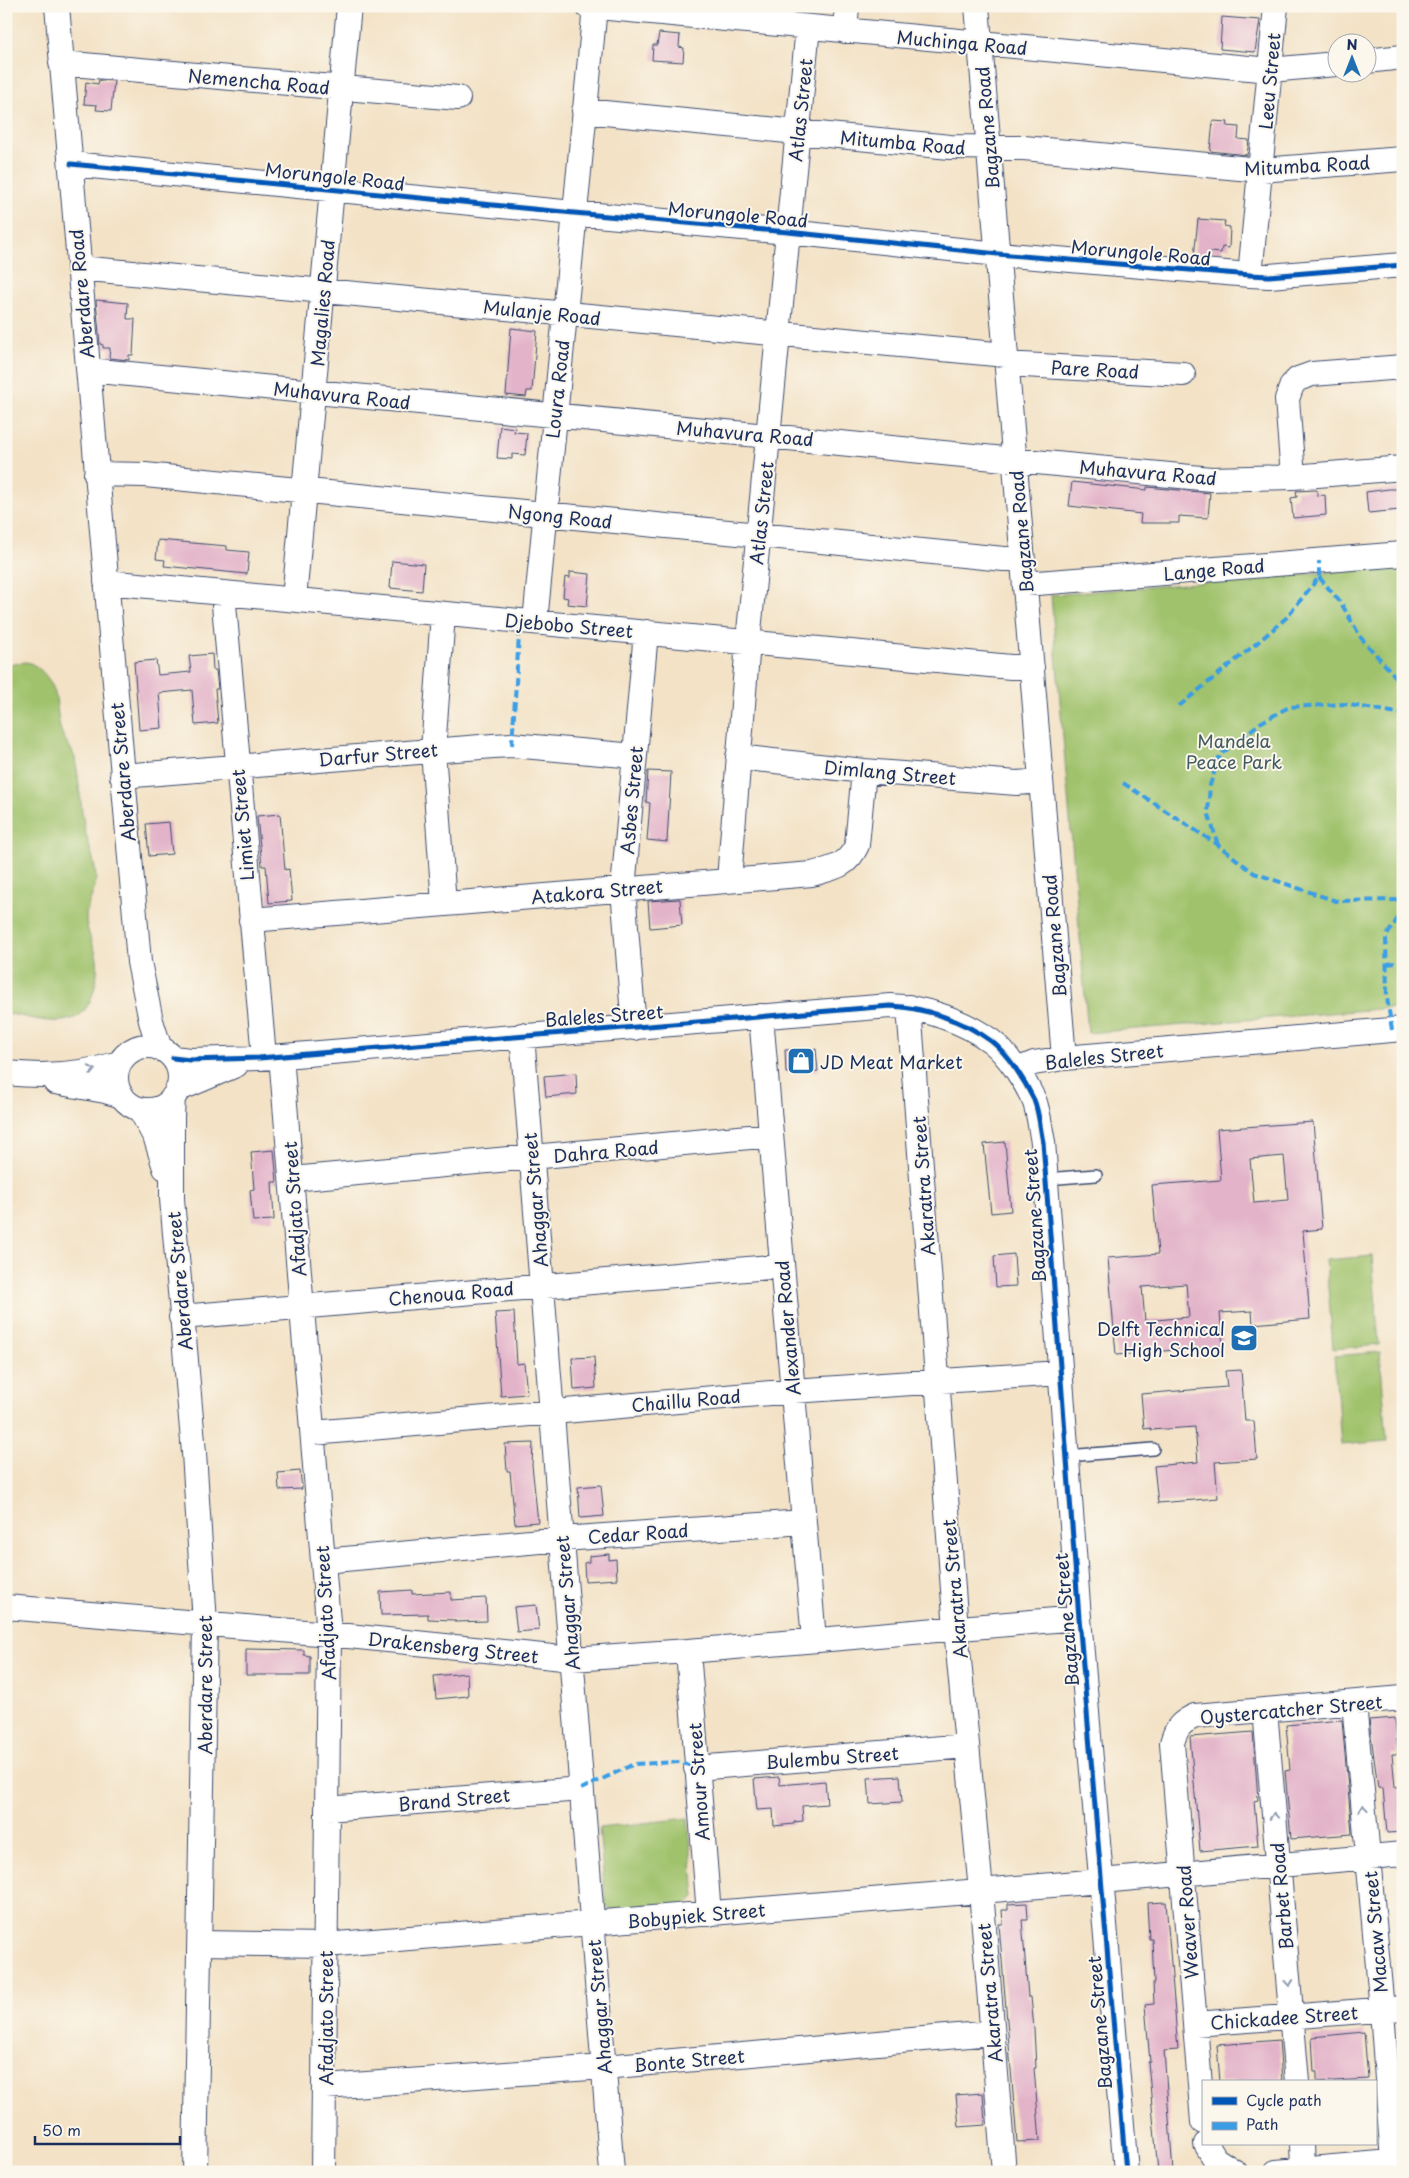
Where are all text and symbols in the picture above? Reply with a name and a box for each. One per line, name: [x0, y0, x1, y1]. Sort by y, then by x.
street label: Muchinga Road: [896, 23, 1028, 61]
street label: Leeu Street: [1251, 32, 1287, 130]
north arrow: [1326, 32, 1376, 82]
text: N: [1346, 34, 1358, 55]
street label: Atlas Street: [781, 57, 819, 163]
street label: Nemencha Road: [187, 61, 331, 101]
street label: Bagzane Road: [968, 65, 1006, 191]
street label: Mitumba Road: [839, 123, 967, 161]
street label: Mitumba Road: [1243, 148, 1371, 182]
street label: Morungole Road: [263, 155, 407, 197]
street label: Morungole Road: [667, 194, 809, 234]
street label: Aberdare Road: [62, 228, 100, 360]
street label: Morungole Road: [1070, 232, 1212, 272]
street label: Magalies Road: [303, 238, 341, 368]
street label: Mulanje Road: [482, 292, 602, 332]
street label: Loura Road: [538, 338, 576, 440]
street label: Pare Road: [1050, 353, 1140, 385]
street label: Muhavura Road: [272, 374, 412, 416]
street label: Muhavura Road: [675, 414, 815, 452]
street label: Muhavura Road: [1078, 453, 1218, 491]
street label: Atlas Street: [742, 460, 780, 566]
street label: Bagzane Road: [1002, 469, 1040, 595]
street label: Ngong Road: [506, 497, 614, 535]
street label: Lange Road: [1162, 551, 1266, 587]
street label: Djebobo Street: [504, 606, 634, 644]
street label: Aberdare Street: [102, 701, 142, 843]
park label: Mandela Peace Park: [1186, 727, 1282, 775]
street label: Darfur Street: [317, 735, 439, 773]
street label: Asbes Street: [613, 745, 649, 855]
street label: Dimlang Street: [823, 753, 957, 791]
street label: Limiet Street: [224, 768, 260, 882]
street label: Atakora Street: [530, 872, 664, 910]
street label: Bagzane Road: [1035, 873, 1073, 999]
street label: Baleles Street: [544, 997, 664, 1033]
street label: Baleles Street: [1043, 1036, 1165, 1076]
shop icon: JD Meat Market: [786, 1046, 816, 1076]
place label: JD Meat Market: [820, 1048, 963, 1075]
one-way arrow: [87, 1065, 96, 1075]
street label: Akaratra Street: [905, 1115, 941, 1257]
street label: Ahaggar Street: [516, 1131, 554, 1269]
street label: Dahra Road: [552, 1133, 660, 1169]
street label: Afadjato Street: [276, 1141, 312, 1277]
street label: Bagzane Street: [1016, 1148, 1052, 1284]
street label: Aberdare Street: [159, 1210, 199, 1352]
street label: Alexander Road: [768, 1259, 806, 1397]
street label: Chenoua Road: [387, 1274, 515, 1312]
place label: Delft Technical High School: [1097, 1315, 1225, 1363]
school or university icon: Delft Technical High School: [1229, 1323, 1259, 1353]
street label: Chaillu Road: [630, 1382, 742, 1418]
street label: Cedar Road: [587, 1516, 689, 1550]
street label: Akaratra Street: [934, 1518, 974, 1660]
street label: Ahaggar Street: [548, 1534, 586, 1672]
street label: Afadjato Street: [308, 1545, 342, 1681]
street label: Bagzane Street: [1047, 1552, 1085, 1688]
street label: Aberdare Street: [191, 1615, 218, 1755]
street label: Drakensberg Street: [366, 1625, 540, 1669]
street label: Oystercatcher Street: [1199, 1688, 1383, 1730]
street label: Amour Street: [680, 1722, 716, 1842]
street label: Bulembu Street: [765, 1739, 899, 1775]
street label: Brand Street: [397, 1781, 511, 1817]
one-way arrow: [1358, 1804, 1369, 1812]
one-way arrow: [1269, 1812, 1280, 1820]
street label: Barbet Road: [1263, 1841, 1299, 1951]
street label: Weaver Road: [1170, 1864, 1204, 1980]
street label: Macaw Street: [1356, 1870, 1394, 1994]
street label: Bobypiek Street: [626, 1895, 766, 1935]
street label: Akaratra Street: [969, 1922, 1009, 2064]
street label: Ahaggar Street: [580, 1938, 618, 2076]
street label: Afadjato Street: [312, 1950, 339, 2086]
street label: Bagzane Street: [1080, 1955, 1118, 2091]
one-way arrow: [1283, 1979, 1294, 1987]
street label: Chickadee Street: [1209, 1998, 1359, 2036]
street label: Bonte Street: [633, 2042, 745, 2078]
legend: [1202, 2080, 1376, 2146]
text: Cycle path: [1246, 2088, 1322, 2111]
text: Path: [1246, 2112, 1278, 2135]
scale bar: [35, 2113, 180, 2145]
text: 50 m: [42, 2118, 81, 2141]

